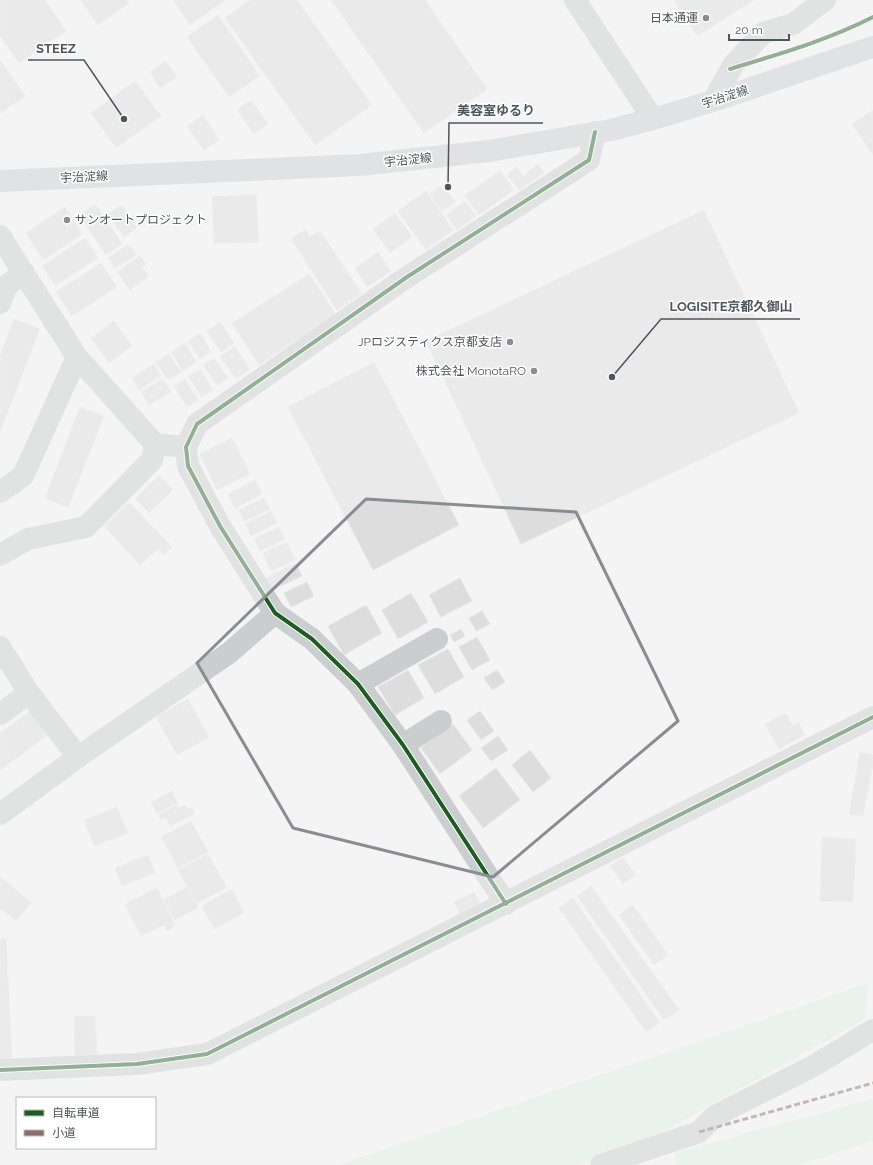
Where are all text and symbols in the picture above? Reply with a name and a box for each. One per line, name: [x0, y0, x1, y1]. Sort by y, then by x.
place label: 日本通運: [650, 11, 698, 25]
marker: 日本通運: [701, 13, 711, 23]
scale bar: [729, 16, 789, 42]
text: 20 m: [735, 23, 763, 37]
callout: STEEZ: [28, 35, 84, 60]
text: STEEZ: [36, 41, 76, 56]
street label: 宇治淀線: [700, 83, 750, 111]
callout: 美容室ゆるり: [449, 98, 543, 123]
text: 美容室ゆるり: [457, 103, 535, 118]
street label: 宇治淀線: [383, 151, 433, 169]
street label: 宇治淀線: [60, 169, 108, 185]
place label: サンオートプロジェクト: [75, 213, 207, 227]
marker: サンオートプロジェクト: [62, 215, 72, 225]
callout: LOGISITE京都久御山: [661, 294, 800, 319]
text: LOGISITE京都久御山: [670, 299, 792, 314]
place label: JPロジスティクス京都支店: [358, 335, 502, 349]
marker: JPロジスティクス京都支店: [505, 337, 515, 347]
place label: 株式会社 MonotaRO: [416, 364, 526, 378]
marker: 株式会社 MonotaRO: [529, 366, 539, 376]
legend: [16, 1097, 156, 1149]
text: 自転車道: [52, 1106, 100, 1120]
text: 小道: [52, 1126, 76, 1140]

